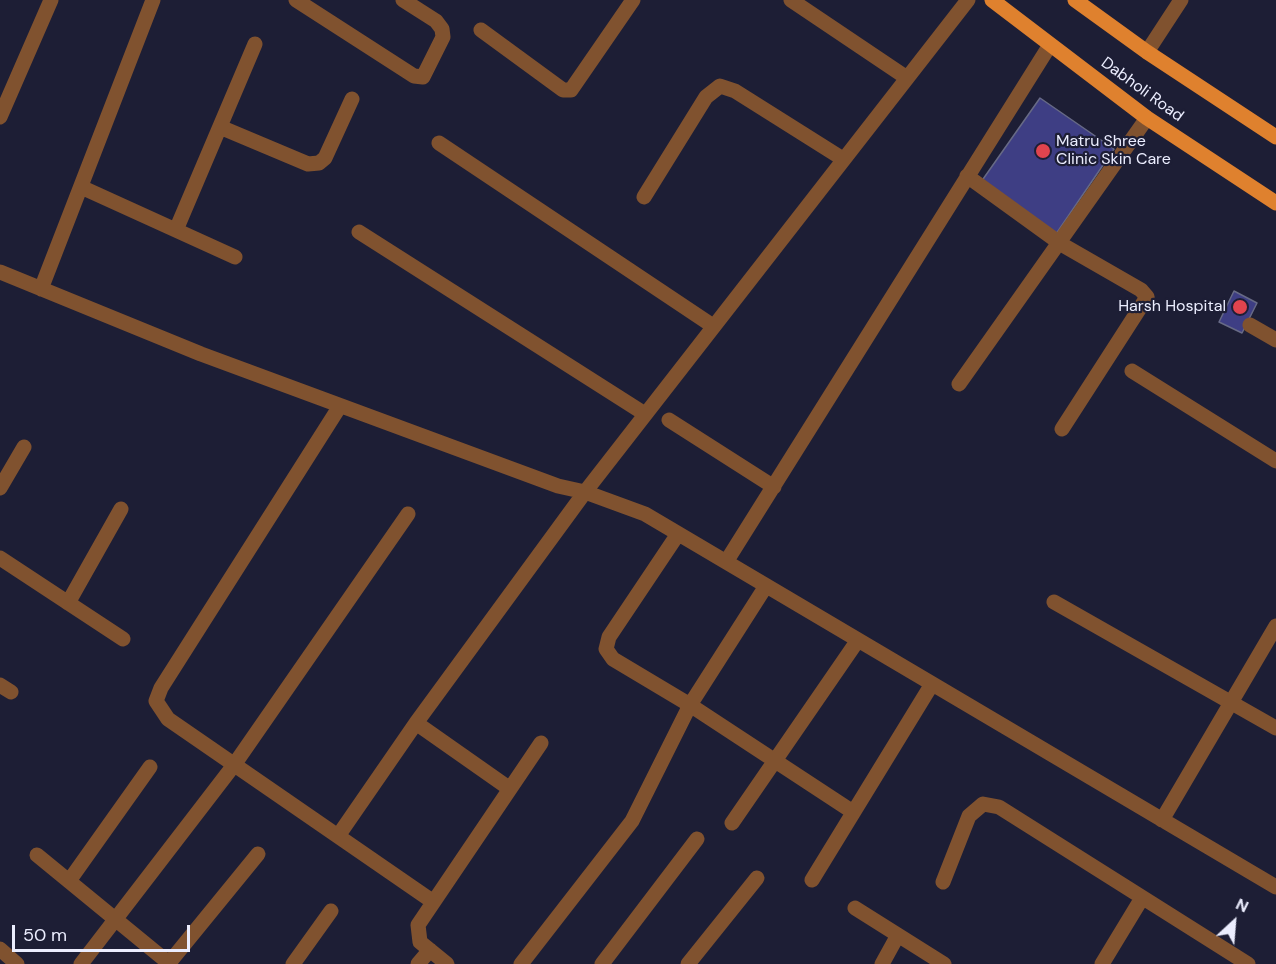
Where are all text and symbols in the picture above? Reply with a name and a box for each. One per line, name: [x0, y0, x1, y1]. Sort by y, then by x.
street label: Dabholi Road: [1097, 54, 1187, 126]
place label: Matru Shree Clinic Skin Care: [1056, 132, 1171, 170]
marker: Matru Shree Clinic Skin Care: [1034, 142, 1052, 160]
place label: Harsh Hospital: [1118, 297, 1226, 317]
marker: Harsh Hospital: [1231, 298, 1249, 316]
north arrow: [1204, 892, 1264, 952]
text: N: [1232, 893, 1252, 917]
scale bar: [15, 913, 194, 951]
text: 50 m: [23, 923, 67, 947]

